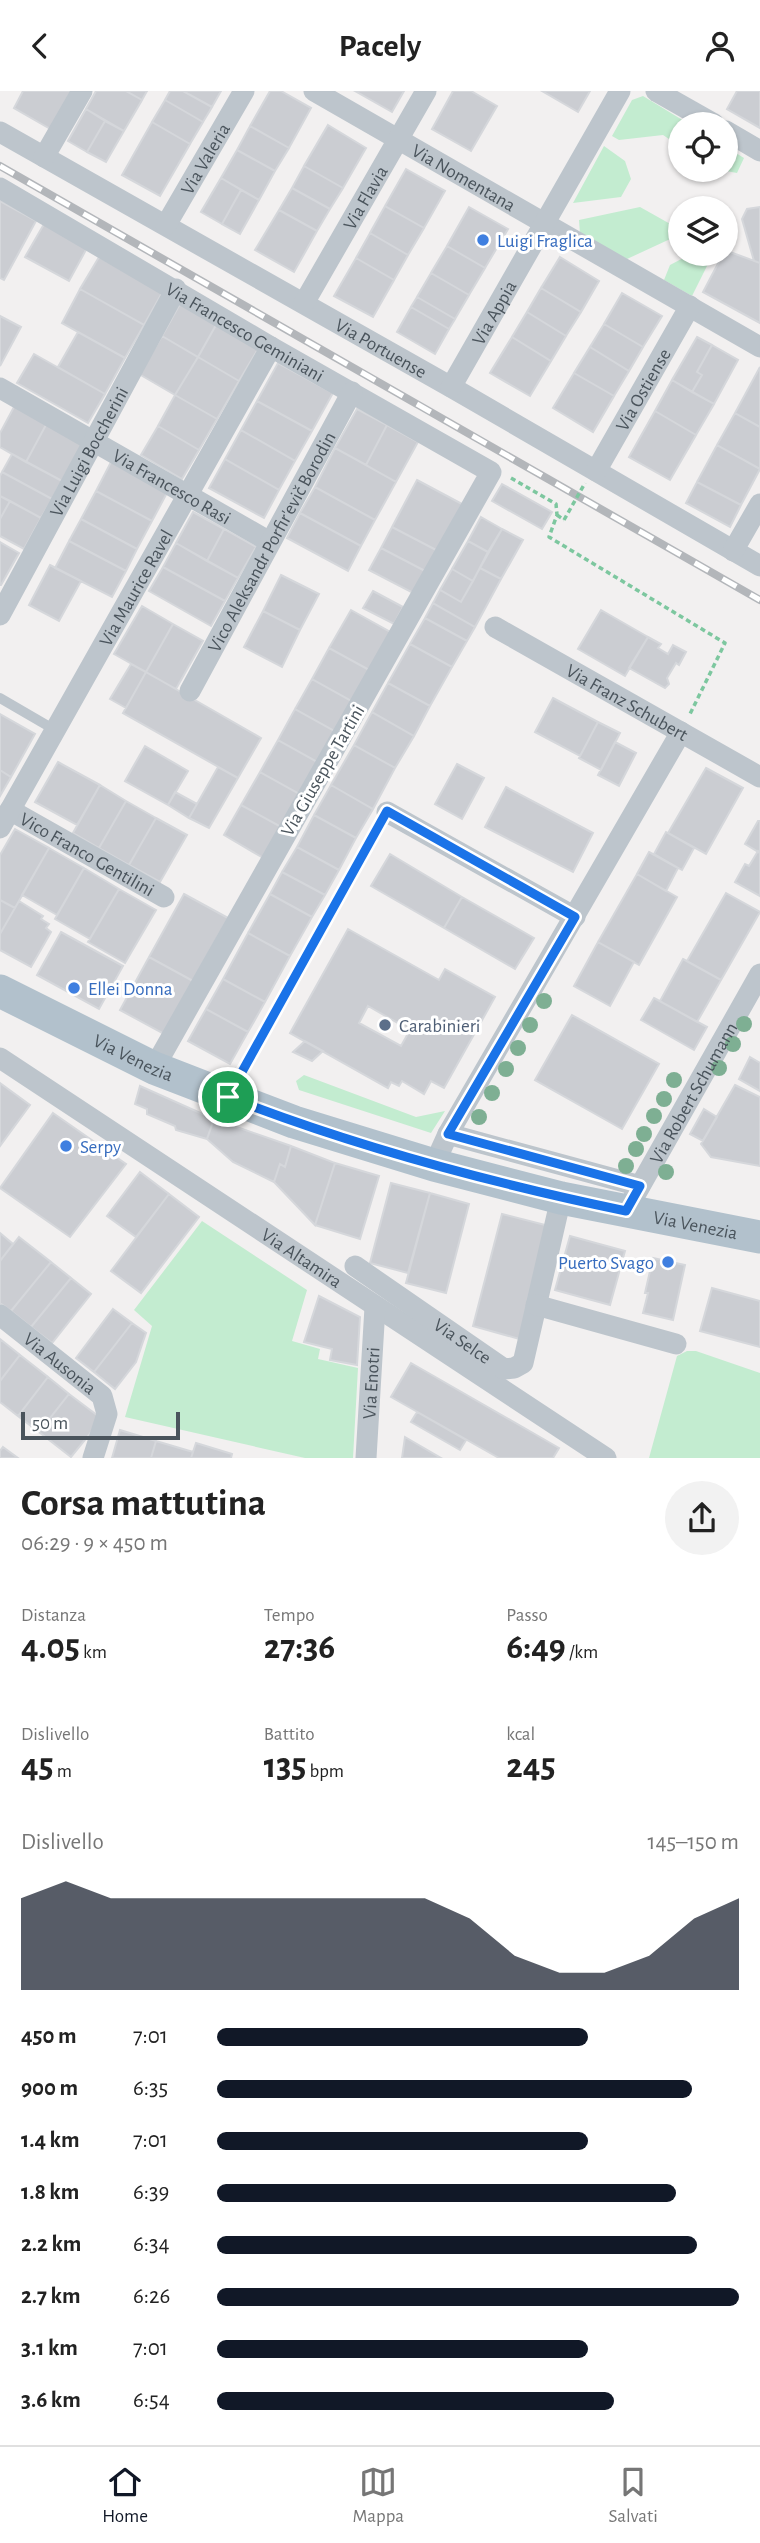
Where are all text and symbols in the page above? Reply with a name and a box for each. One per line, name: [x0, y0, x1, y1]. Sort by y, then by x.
icon: back: [21, 27, 59, 65]
icon: person: [701, 27, 739, 65]
text: Pacely: [339, 30, 421, 62]
map controls: [668, 112, 738, 266]
button: locate: [668, 112, 738, 182]
street label: Via Valeria: [178, 120, 234, 198]
street label: Via Nomentana: [408, 141, 519, 216]
street label: Via Flavia: [340, 163, 392, 233]
button: layers: [668, 196, 738, 266]
marker: Luigi Fraglica: [475, 232, 491, 248]
place label: Luigi Fraglica: [497, 232, 593, 251]
street label: Via Appia: [469, 278, 521, 348]
street label: Via Francesco Geminiani: [162, 279, 327, 386]
street label: Via Portuense: [332, 316, 429, 382]
street label: Via Ostiense: [613, 346, 675, 434]
street label: Via Luigi Boccherini: [47, 384, 132, 520]
street label: Vico Aleksandr Porfir'evič Borodin: [205, 429, 340, 656]
street label: Via Francesco Rasi: [109, 446, 234, 529]
street label: Via Maurice Ravel: [97, 527, 177, 650]
street label: Via Franz Schubert: [563, 661, 691, 745]
street label: Via Giuseppe Tartini: [278, 702, 368, 839]
street label: Vico Franco Gentilini: [16, 810, 157, 900]
marker: Ellei Donna: [66, 980, 82, 996]
place label: Ellei Donna: [88, 980, 173, 999]
marker: Carabinieri: [377, 1017, 393, 1033]
place label: Carabinieri: [399, 1017, 480, 1036]
street label: Via Robert Schumann: [647, 1020, 742, 1167]
street label: Via Venezia: [90, 1031, 175, 1085]
pin: [198, 1067, 258, 1127]
icon: arrive: [209, 1078, 247, 1116]
marker: Serpy: [58, 1138, 74, 1154]
place label: Serpy: [80, 1138, 121, 1157]
street label: Via Venezia: [651, 1208, 739, 1243]
street label: Via Altamira: [258, 1225, 345, 1292]
place label: Puerto Svago: [558, 1254, 654, 1273]
marker: Puerto Svago: [660, 1254, 676, 1270]
street label: Via Selce: [430, 1315, 494, 1368]
street label: Via Ausonia: [19, 1330, 99, 1399]
street label: Via Enotri: [360, 1347, 384, 1420]
scale bar: [21, 1409, 180, 1441]
text: 50 m: [32, 1414, 68, 1433]
button: share: [665, 1481, 739, 1555]
text: Corsa mattutina: [21, 1485, 266, 1523]
text: 06:29 · 9 × 450 m: [21, 1532, 168, 1555]
text: Distanza: [21, 1606, 86, 1625]
text: Tempo: [264, 1606, 315, 1625]
text: Passo: [506, 1606, 548, 1625]
text: 4.05: [21, 1630, 80, 1665]
text: 27:36: [264, 1630, 335, 1665]
text: 6:49: [506, 1630, 566, 1665]
text: km: [80, 1643, 107, 1662]
text: /km: [566, 1643, 598, 1662]
text: Dislivello: [21, 1725, 89, 1744]
text: Battito: [264, 1725, 314, 1744]
text: kcal: [506, 1725, 535, 1744]
text: 45: [21, 1749, 54, 1784]
text: 135: [264, 1749, 306, 1784]
text: 245: [506, 1749, 556, 1784]
text: m: [54, 1762, 72, 1781]
text: bpm: [306, 1762, 344, 1781]
text: Dislivello: [21, 1831, 104, 1854]
text: 145–150 m: [648, 1831, 739, 1854]
text: 450 m: [21, 2025, 77, 2048]
text: 7:01: [133, 2025, 168, 2048]
text: 900 m: [21, 2077, 78, 2100]
text: 6:35: [133, 2077, 168, 2100]
text: 1.4 km: [21, 2129, 80, 2152]
text: 7:01: [133, 2129, 168, 2152]
text: 1.8 km: [21, 2181, 79, 2204]
text: 6:39: [133, 2181, 169, 2204]
text: 2.2 km: [21, 2233, 81, 2256]
text: 6:34: [133, 2233, 170, 2256]
text: 2.7 km: [21, 2285, 80, 2308]
text: 6:26: [133, 2285, 170, 2308]
text: 3.1 km: [21, 2337, 78, 2360]
text: 7:01: [133, 2337, 168, 2360]
text: 3.6 km: [21, 2389, 81, 2412]
text: 6:54: [133, 2389, 170, 2412]
tab: Home: [102, 2463, 148, 2528]
tab: Mappa: [352, 2463, 404, 2528]
tab: Salvati: [609, 2463, 658, 2528]

